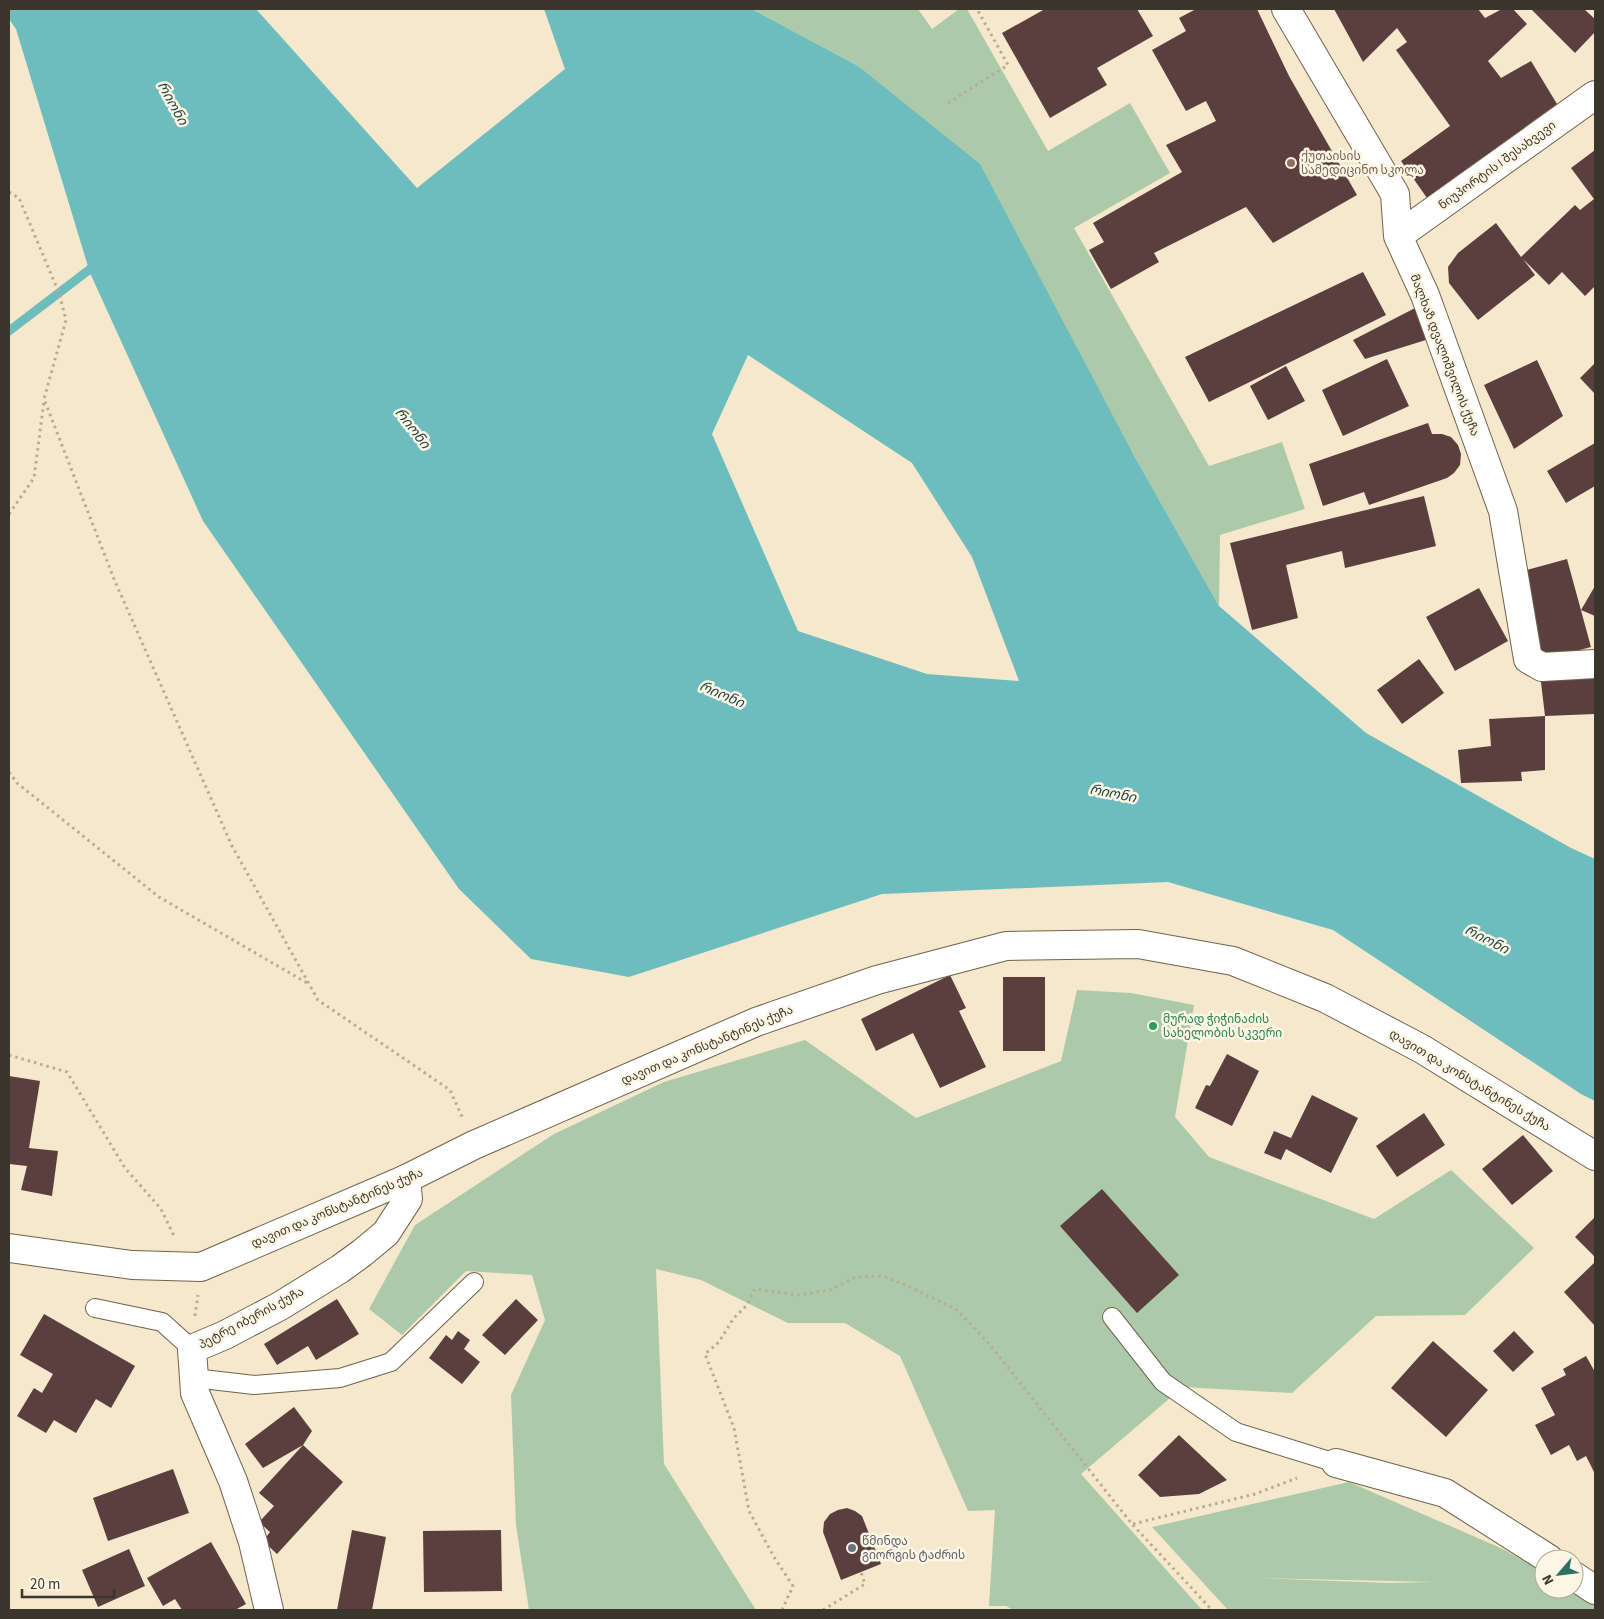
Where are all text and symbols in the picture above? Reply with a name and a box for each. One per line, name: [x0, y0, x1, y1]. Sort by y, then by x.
water label: რიონი: [152, 78, 193, 130]
street label: ნიუპორტის I შესახვევი: [1435, 117, 1560, 214]
place label: ქუთაისის სამედიცინო სკოლა: [1301, 148, 1424, 179]
marker: ქუთაისის სამედიცინო სკოლა: [1285, 157, 1297, 169]
street label: მალხაზ დვალიშვილის ქუჩა: [1406, 272, 1483, 439]
water label: რიონი: [390, 404, 435, 454]
water label: რიონი: [696, 677, 748, 714]
water label: რიონი: [1088, 780, 1139, 808]
water label: რიონი: [1461, 920, 1513, 960]
street label: დავით და კონსტანტინეს ქუჩა: [619, 1001, 796, 1089]
place label: მურად ჭიჭინაძის სახელობის სკვერი: [1163, 1011, 1282, 1042]
marker: მურად ჭიჭინაძის სახელობის სკვერი: [1147, 1020, 1159, 1032]
street label: დავით და კონსტანტინეს ქუჩა: [1386, 1025, 1553, 1135]
street label: დავით და კონსტანტინეს ქუჩა: [249, 1164, 426, 1252]
street label: პეტრე იბერის ქუჩა: [195, 1283, 307, 1353]
place label: წმინდა გიორგის ტაძრის: [862, 1533, 965, 1564]
marker: წმინდა გიორგის ტაძრის: [846, 1542, 858, 1554]
north arrow: [1534, 1549, 1584, 1599]
scale bar: [22, 1566, 115, 1598]
text: N: [1537, 1571, 1559, 1588]
text: 20 m: [30, 1574, 60, 1595]

